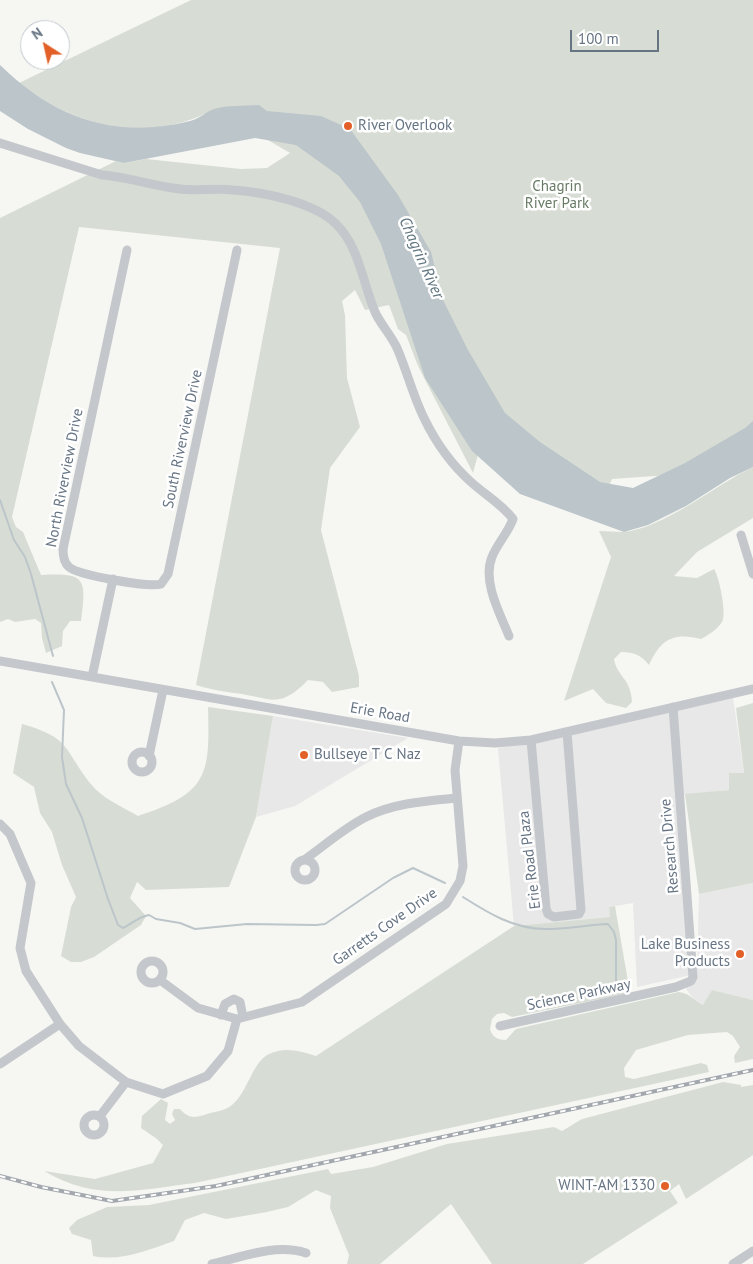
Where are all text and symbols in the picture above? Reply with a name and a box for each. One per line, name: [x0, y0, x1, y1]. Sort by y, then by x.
north arrow: [20, 20, 70, 70]
scale bar: [573, 20, 662, 52]
text: N: [28, 24, 46, 44]
text: 100 m: [578, 29, 619, 48]
place label: River Overlook: [358, 117, 452, 135]
marker: River Overlook: [342, 120, 354, 132]
park label: Chagrin River Park: [525, 178, 589, 213]
water label: Chagrin River: [394, 214, 448, 302]
street label: South Riverview Drive: [159, 368, 207, 510]
street label: North Riverview Drive: [43, 407, 87, 549]
street label: Erie Road: [349, 699, 411, 727]
place label: Bullseye T C Naz: [314, 746, 421, 764]
marker: Bullseye T C Naz: [298, 749, 310, 761]
street label: Research Drive: [657, 798, 683, 894]
street label: Erie Road Plaza: [515, 810, 545, 910]
street label: Garretts Cove Drive: [329, 884, 441, 970]
place label: Lake Business Products: [641, 936, 730, 971]
marker: Lake Business Products: [734, 948, 746, 960]
street label: Science Parkway: [525, 975, 633, 1015]
place label: WINT-AM 1330: [558, 1177, 655, 1195]
marker: WINT-AM 1330: [659, 1180, 671, 1192]

